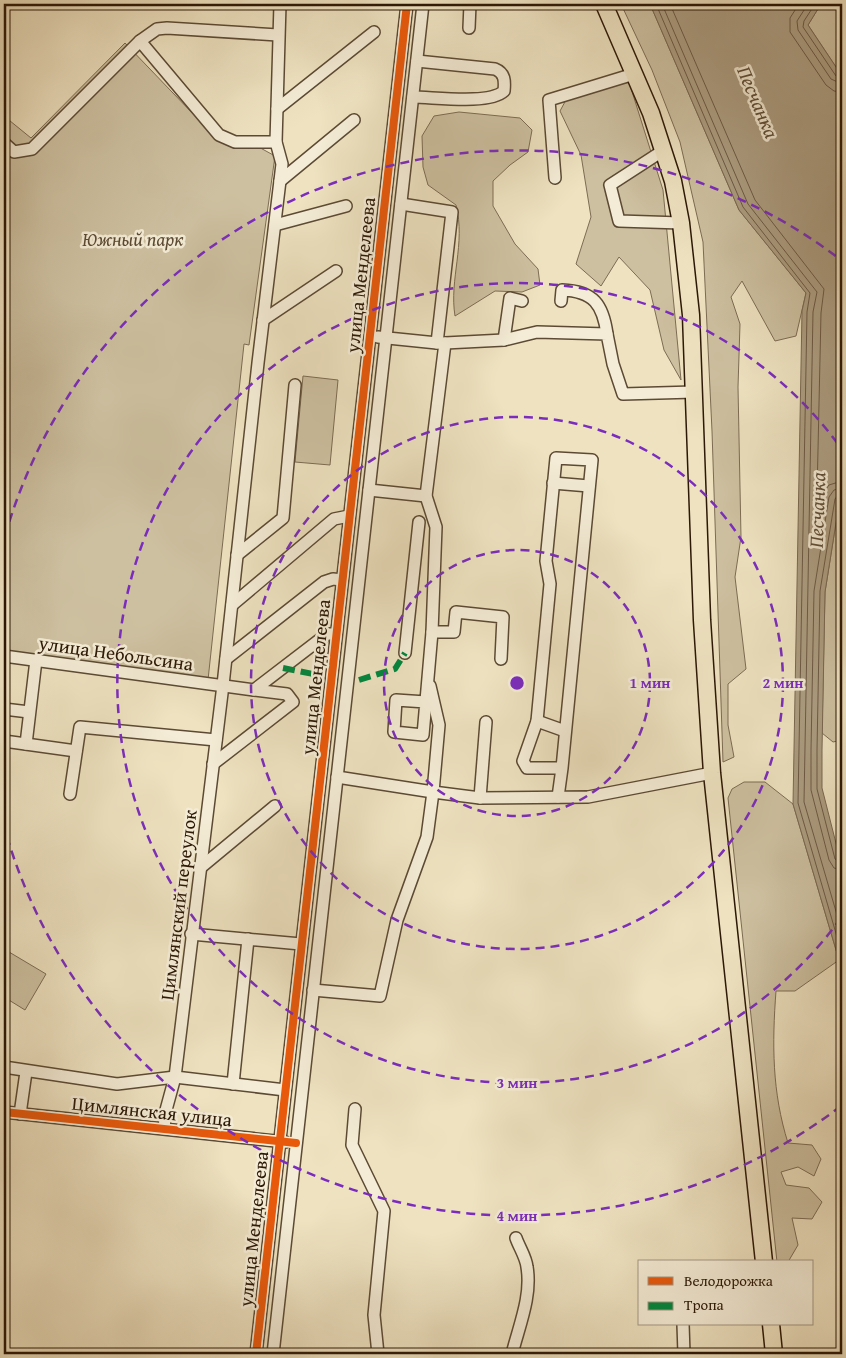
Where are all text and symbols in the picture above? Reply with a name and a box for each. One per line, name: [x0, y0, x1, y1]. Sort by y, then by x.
water label: Песчанка: [730, 61, 787, 143]
street label: улица Менделеева: [338, 196, 382, 355]
park label: Южный парк: [82, 225, 184, 253]
water label: Песчанка: [801, 471, 832, 548]
street label: улица Менделеева: [293, 598, 337, 757]
street label: улица Небольсина: [36, 628, 195, 678]
text: 1 мин: [630, 672, 671, 693]
text: 2 мин: [763, 672, 804, 693]
centre of rings: [508, 674, 526, 692]
street label: Цимлянский переулок: [152, 808, 204, 1002]
text: 3 мин: [497, 1072, 538, 1093]
street label: Цимлянская улица: [71, 1089, 233, 1133]
street label: улица Менделеева: [231, 1150, 275, 1309]
text: 4 мин: [497, 1205, 538, 1226]
legend: [638, 1260, 814, 1326]
text: Велодорожка: [684, 1270, 774, 1291]
text: Тропа: [684, 1294, 725, 1315]

